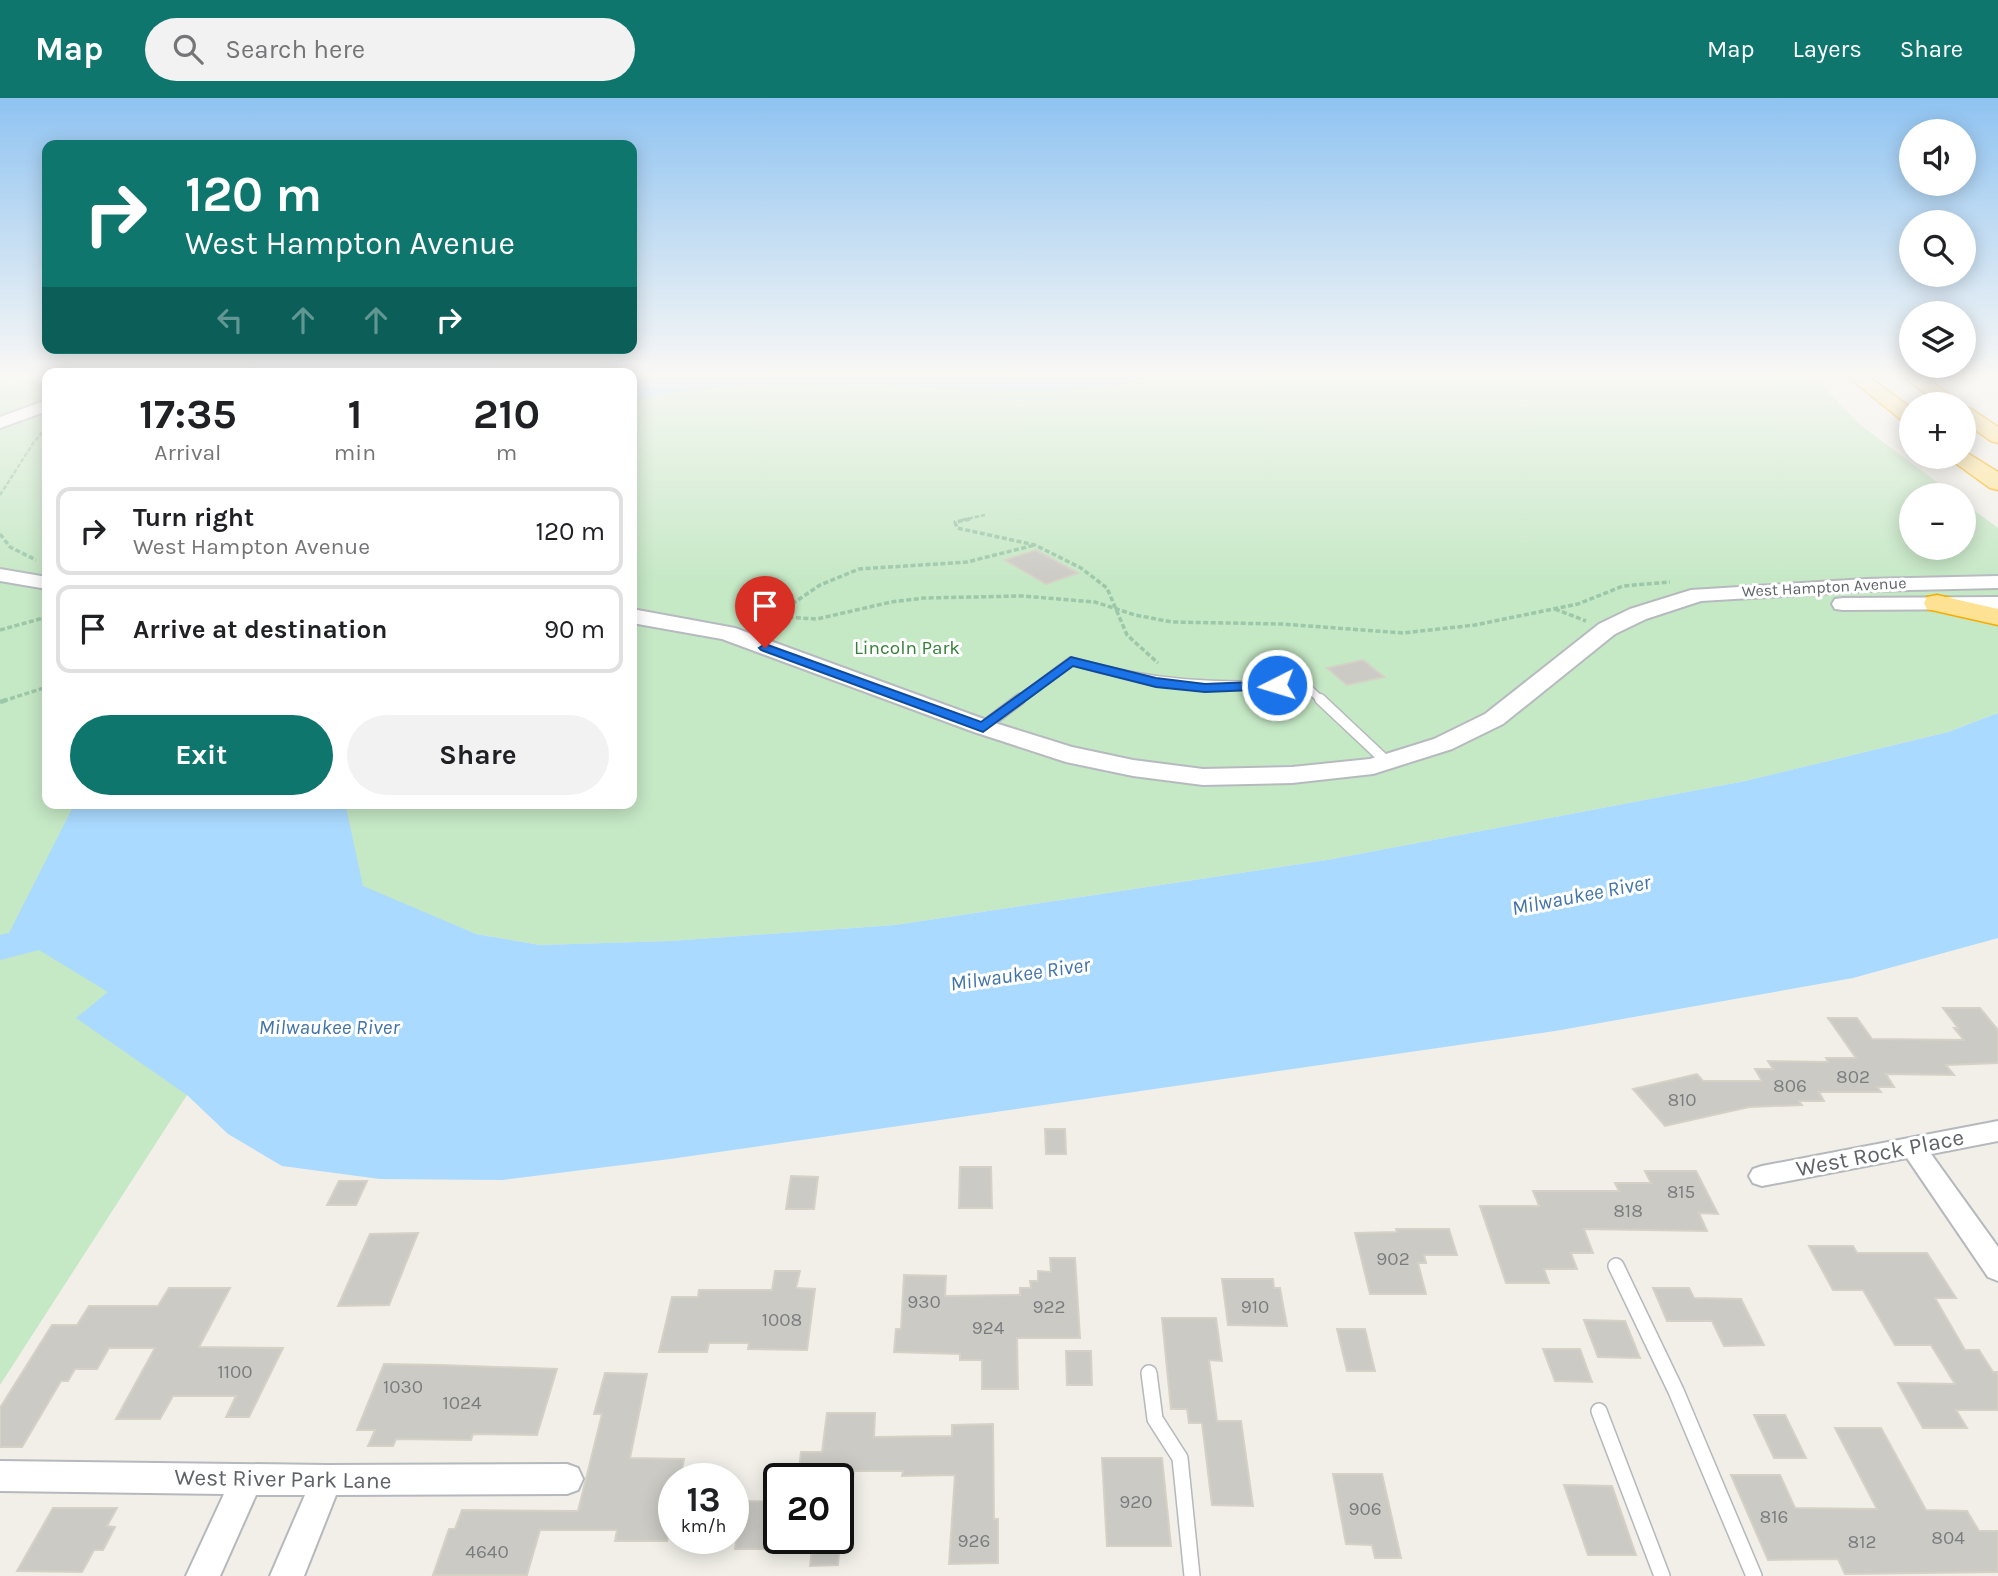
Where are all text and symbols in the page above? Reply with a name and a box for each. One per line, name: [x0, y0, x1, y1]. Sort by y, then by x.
search box: [145, 18, 635, 81]
text: Map: [35, 30, 103, 68]
icon: search: [169, 30, 207, 68]
text: Search here: [225, 34, 365, 65]
text: Map: [1707, 35, 1755, 63]
text: Layers: [1793, 35, 1862, 63]
text: Share: [1900, 35, 1963, 63]
map controls: [1899, 119, 1976, 560]
button: sound: [1899, 119, 1976, 196]
text: 120 m: [185, 166, 322, 223]
icon: right: [70, 168, 161, 259]
button: search: [1899, 210, 1976, 287]
text: West Hampton Avenue: [185, 225, 515, 262]
icon: left: [211, 301, 249, 339]
icon: ahead: [284, 301, 322, 339]
icon: ahead: [357, 301, 395, 339]
icon: right: [430, 301, 468, 339]
button: layers: [1899, 301, 1976, 378]
text: 17:35: [139, 389, 237, 439]
text: 1: [347, 389, 362, 439]
text: 210: [473, 389, 540, 439]
button: +: [1899, 392, 1976, 469]
text: Arrival: [154, 439, 222, 466]
text: min: [334, 439, 376, 466]
text: m: [496, 439, 517, 466]
button: −: [1899, 483, 1976, 560]
text: Turn right: [133, 502, 254, 533]
icon: right: [74, 512, 112, 550]
text: 120 m: [535, 516, 605, 547]
text: West Hampton Avenue: [133, 533, 370, 560]
street label: West Hampton Avenue: [1741, 573, 1907, 601]
pin: [735, 576, 795, 648]
icon: arrive: [746, 587, 784, 625]
icon: arrive: [74, 610, 112, 648]
text: Arrive at destination: [133, 614, 387, 645]
text: 90 m: [544, 614, 605, 645]
park label: Lincoln Park: [854, 637, 960, 659]
position arrow: [1240, 648, 1314, 722]
button: Exit: [70, 715, 333, 795]
button: Share: [347, 715, 609, 795]
water label: Milwaukee River: [1510, 870, 1653, 920]
water label: Milwaukee River: [949, 952, 1092, 996]
water label: Milwaukee River: [259, 1015, 400, 1039]
house number: 802: [1836, 1066, 1870, 1088]
house number: 806: [1773, 1075, 1807, 1097]
house number: 810: [1667, 1089, 1697, 1111]
street label: West Rock Place: [1794, 1124, 1966, 1182]
house number: 815: [1667, 1181, 1695, 1203]
house number: 818: [1613, 1200, 1643, 1222]
house number: 902: [1376, 1248, 1410, 1270]
house number: 930: [907, 1291, 941, 1313]
house number: 922: [1032, 1296, 1066, 1318]
house number: 910: [1241, 1296, 1269, 1318]
house number: 1008: [762, 1309, 802, 1331]
house number: 924: [972, 1317, 1005, 1339]
house number: 1100: [217, 1361, 253, 1383]
house number: 1030: [383, 1376, 423, 1398]
house number: 1024: [442, 1392, 482, 1414]
speed limit sign: 20: [763, 1463, 854, 1554]
street label: West River Park Lane: [174, 1464, 392, 1494]
text: 13: [686, 1479, 721, 1520]
house number: 920: [1119, 1491, 1153, 1513]
house number: 906: [1348, 1498, 1382, 1520]
house number: 816: [1760, 1506, 1788, 1528]
text: km/h: [681, 1515, 726, 1537]
house number: 804: [1931, 1527, 1965, 1549]
house number: 926: [958, 1530, 990, 1552]
house number: 812: [1848, 1531, 1876, 1553]
house number: 4640: [465, 1541, 509, 1563]

